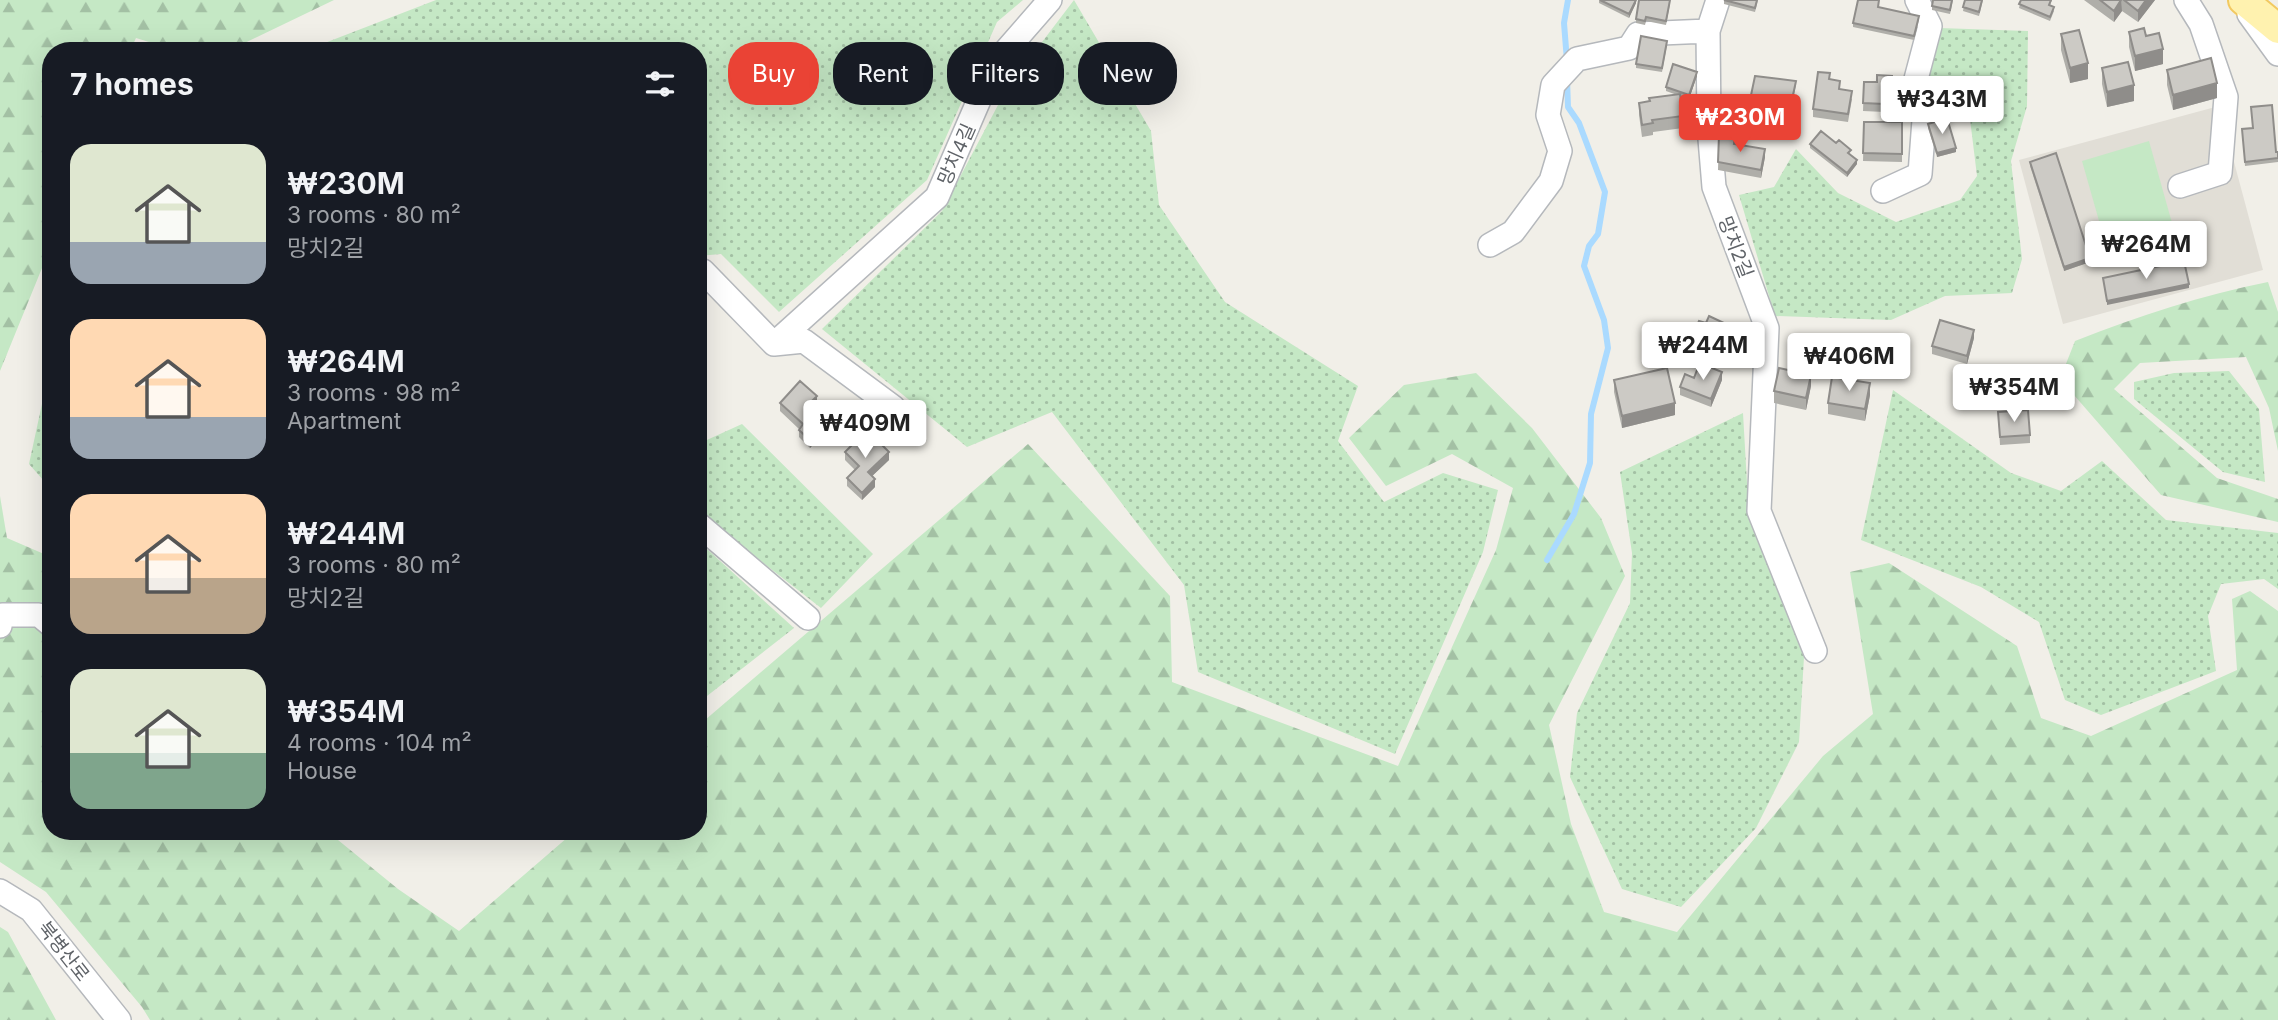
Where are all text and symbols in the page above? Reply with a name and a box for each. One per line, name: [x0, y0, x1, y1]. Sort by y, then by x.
chip: Buy: [728, 42, 819, 105]
chip: Rent: [833, 42, 933, 105]
chip: Filters: [947, 42, 1064, 105]
chip: New: [1078, 42, 1177, 105]
icon: filters: [641, 65, 679, 103]
text: 7 homes: [70, 66, 194, 102]
pin: ₩343M: [1893, 76, 1991, 136]
text: ₩343M: [1897, 85, 1987, 113]
pin: ₩230M: [1691, 94, 1789, 154]
text: ₩230M: [1695, 103, 1785, 131]
street label: 망치4길: [933, 120, 980, 188]
text: ₩230M: [287, 165, 405, 201]
icon: home: [126, 172, 210, 256]
text: 3 rooms · 80 m²: [287, 201, 461, 229]
street label: 망치2길: [1713, 213, 1758, 281]
pin: ₩264M: [2097, 222, 2195, 281]
text: ₩264M: [2101, 230, 2191, 258]
text: 망치2길: [287, 234, 365, 262]
pin: ₩244M: [1654, 322, 1752, 382]
text: ₩244M: [1658, 331, 1748, 359]
pin: ₩406M: [1800, 334, 1898, 393]
text: ₩406M: [1803, 342, 1895, 370]
text: ₩264M: [287, 343, 405, 379]
icon: home: [126, 347, 210, 431]
pin: ₩354M: [1965, 364, 2063, 424]
text: ₩354M: [1969, 373, 2059, 401]
text: 3 rooms · 98 m²: [287, 379, 461, 407]
pin: ₩409M: [816, 400, 914, 460]
text: Apartment: [287, 407, 401, 435]
text: ₩409M: [819, 409, 911, 437]
text: ₩244M: [287, 515, 405, 551]
icon: home: [126, 522, 210, 606]
text: 3 rooms · 80 m²: [287, 551, 461, 579]
text: 망치2길: [287, 584, 365, 612]
text: ₩354M: [287, 693, 405, 729]
icon: home: [126, 697, 210, 781]
text: 4 rooms · 104 m²: [287, 729, 472, 757]
text: House: [287, 757, 357, 785]
street label: 북병산로: [33, 917, 94, 986]

